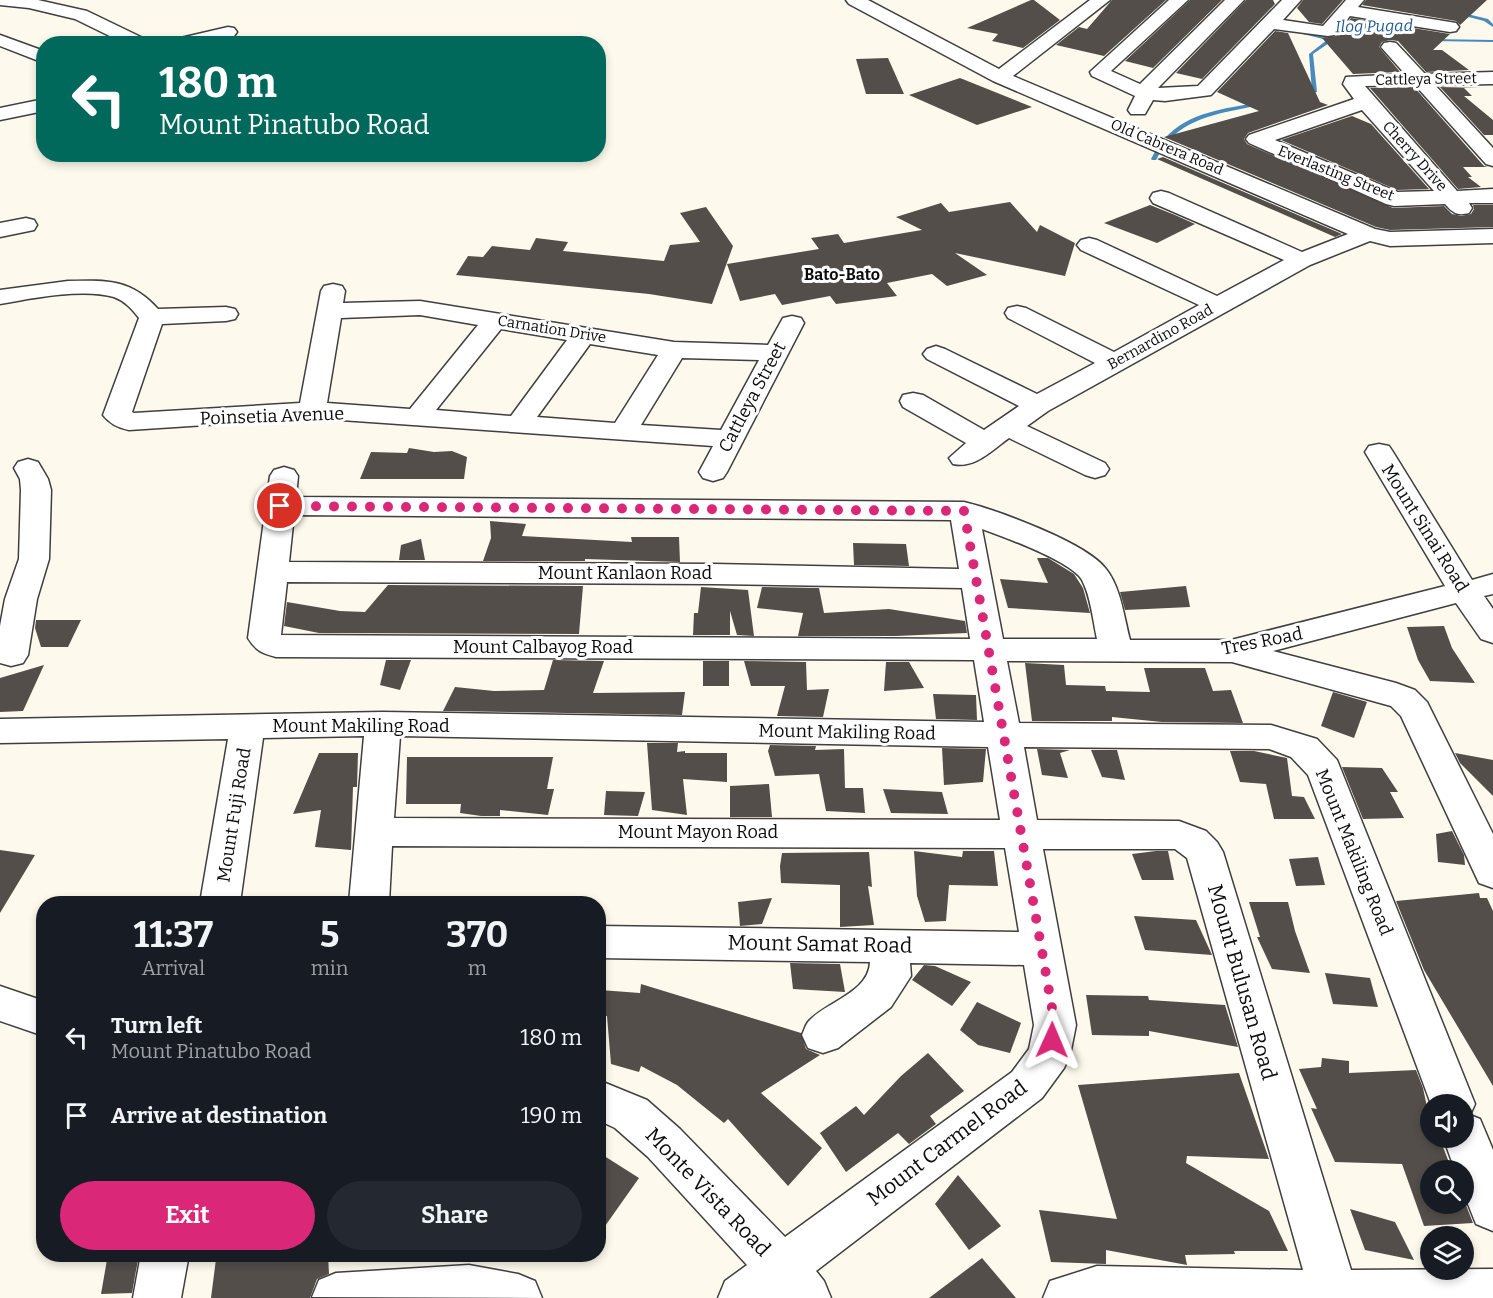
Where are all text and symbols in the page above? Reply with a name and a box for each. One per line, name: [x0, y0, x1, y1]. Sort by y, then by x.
water label: Ilog Pugad: [1335, 16, 1413, 36]
text: 180 m: [159, 58, 277, 108]
icon: left: [60, 60, 138, 138]
street label: Cattleya Street: [1375, 69, 1478, 89]
text: Mount Pinatubo Road: [159, 109, 429, 141]
street label: Old Cabrera Road: [1108, 115, 1226, 179]
street label: Cherry Drive: [1379, 117, 1451, 195]
street label: Everlasting Street: [1275, 141, 1397, 205]
district label: Bato-Bato: [804, 265, 880, 284]
street label: Bernardino Road: [1104, 301, 1216, 373]
street label: Carnation Drive: [496, 312, 608, 346]
street label: Cattleya Street: [714, 338, 791, 456]
street label: Poinsetia Avenue: [199, 402, 345, 430]
street label: Mount Sinai Road: [1377, 460, 1473, 596]
pin: [254, 480, 305, 531]
icon: arrive: [263, 489, 296, 522]
street label: Mount Kanlaon Road: [538, 562, 713, 584]
street label: Tres Road: [1220, 622, 1305, 660]
street label: Mount Calbayog Road: [453, 636, 633, 658]
street label: Mount Makiling Road: [272, 715, 450, 737]
street label: Mount Makiling Road: [758, 719, 936, 745]
street label: Mount Fuji Road: [212, 746, 256, 884]
street label: Mount Makiling Road: [1311, 766, 1398, 939]
street label: Mount Mayon Road: [618, 821, 779, 843]
street label: Mount Bulusan Road: [1202, 881, 1282, 1083]
text: 11:37: [134, 913, 213, 957]
text: 5: [320, 913, 339, 957]
text: 370: [446, 913, 508, 957]
street label: Mount Samat Road: [727, 929, 913, 959]
text: Arrival: [142, 956, 205, 980]
text: min: [311, 956, 348, 980]
text: m: [468, 956, 487, 980]
position arrow: [1020, 1008, 1084, 1072]
text: Turn left: [111, 1012, 203, 1039]
icon: left: [60, 1021, 93, 1054]
text: 180 m: [520, 1024, 582, 1051]
text: Mount Pinatubo Road: [111, 1039, 311, 1063]
street label: Mount Carmel Road: [862, 1074, 1032, 1212]
map controls: [1420, 1094, 1474, 1280]
button: sound: [1420, 1094, 1474, 1148]
icon: arrive: [60, 1099, 93, 1132]
text: Arrive at destination: [111, 1102, 327, 1129]
text: 190 m: [521, 1102, 582, 1129]
street label: Monte Vista Road: [640, 1122, 776, 1262]
button: search: [1420, 1160, 1474, 1214]
button: Exit: [60, 1181, 315, 1250]
button: Share: [327, 1181, 582, 1250]
button: layers: [1420, 1226, 1474, 1280]

